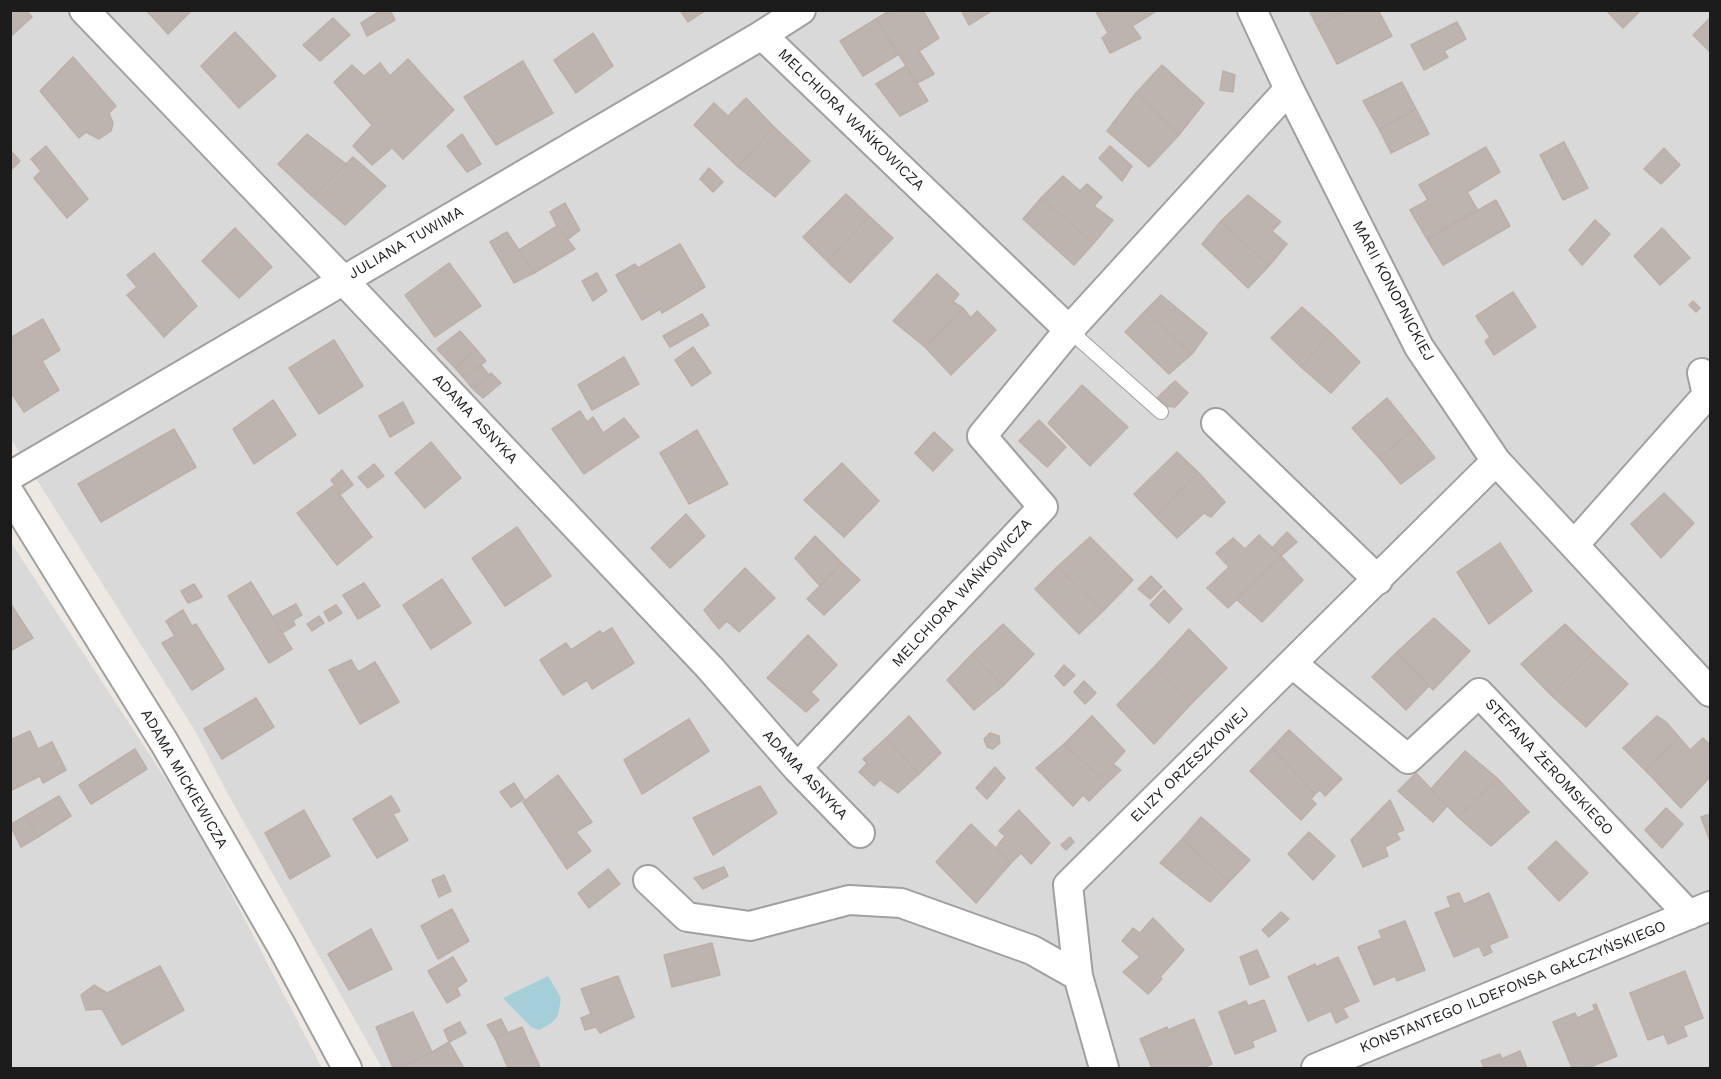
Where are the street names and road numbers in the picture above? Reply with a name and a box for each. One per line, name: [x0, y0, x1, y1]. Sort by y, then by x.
street label: MELCHIORA WAŃKOWICZA: [774, 45, 928, 195]
street label: JULIANA TUWIMA: [345, 203, 467, 283]
street label: MARII KONOPNICKIEJ: [1348, 218, 1438, 364]
street label: ADAMA ASNYKA: [429, 370, 521, 468]
street label: MELCHIORA WAŃKOWICZA: [888, 515, 1036, 671]
street label: STEFANA ŻEROMSKIEGO: [1481, 695, 1617, 839]
street label: ELIZY ORZESZKOWEJ: [1127, 704, 1253, 826]
street label: ADAMA MICKIEWICZA: [137, 706, 231, 852]
street label: ADAMA ASNYKA: [759, 726, 851, 824]
street label: KONSTANTEGO ILDEFONSA GAŁCZYŃSKIEGO: [1357, 917, 1669, 1057]

